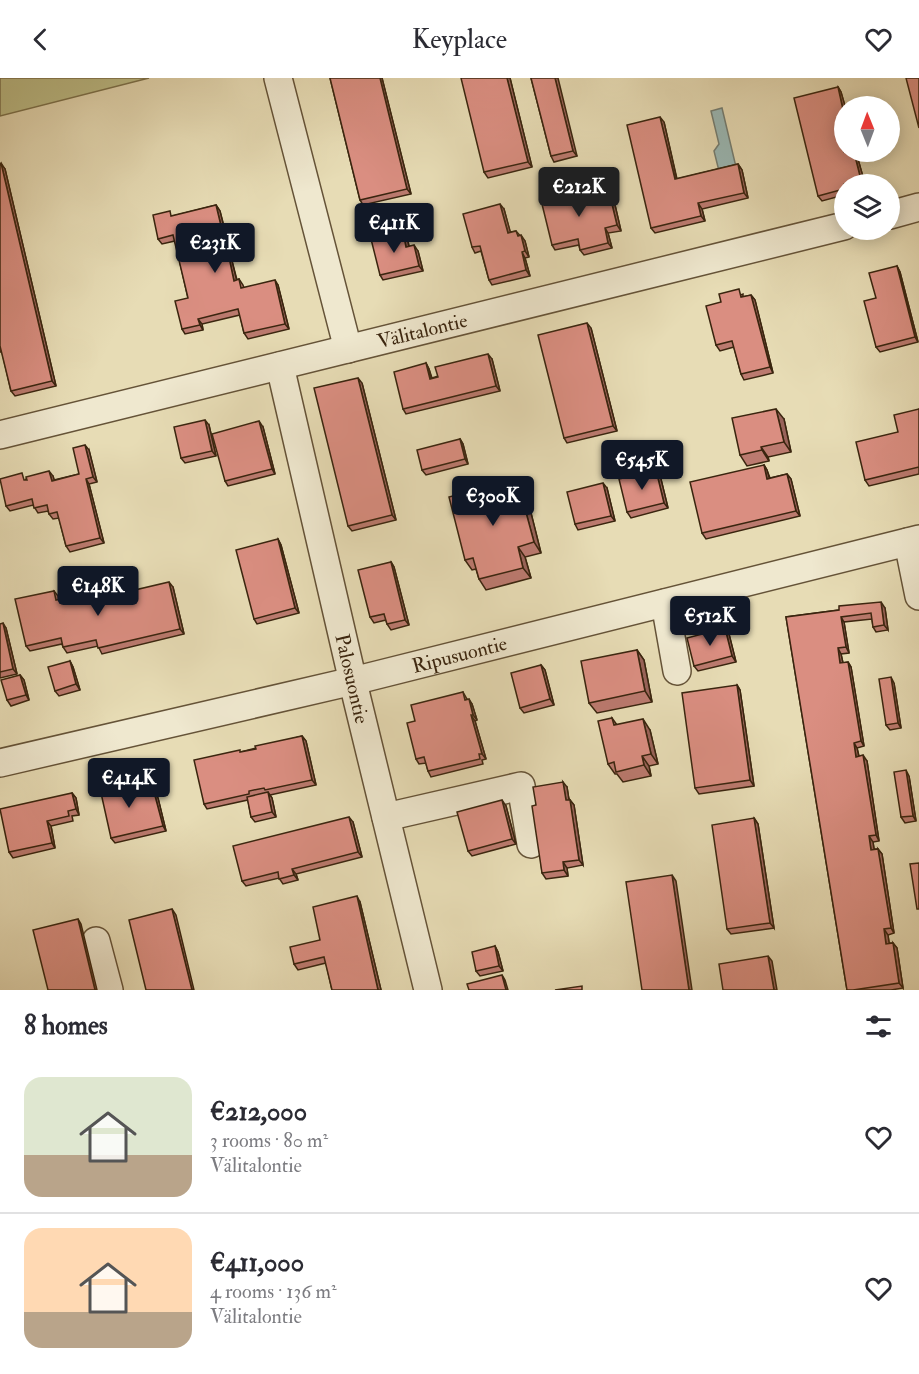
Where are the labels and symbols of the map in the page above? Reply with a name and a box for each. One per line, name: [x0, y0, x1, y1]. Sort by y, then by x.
north arrow: [834, 96, 900, 162]
pin: €212K: [537, 167, 621, 218]
pin: €411K: [352, 203, 436, 254]
pin: €231K: [173, 223, 257, 274]
street label: Välitalontie: [375, 308, 470, 354]
pin: €545K: [600, 440, 684, 491]
pin: €300K: [451, 476, 535, 527]
pin: €148K: [56, 566, 140, 617]
pin: €512K: [668, 596, 752, 647]
street label: Ripusuontie: [409, 631, 510, 679]
street label: Palosuontie: [329, 632, 375, 726]
pin: €414K: [87, 758, 171, 809]

